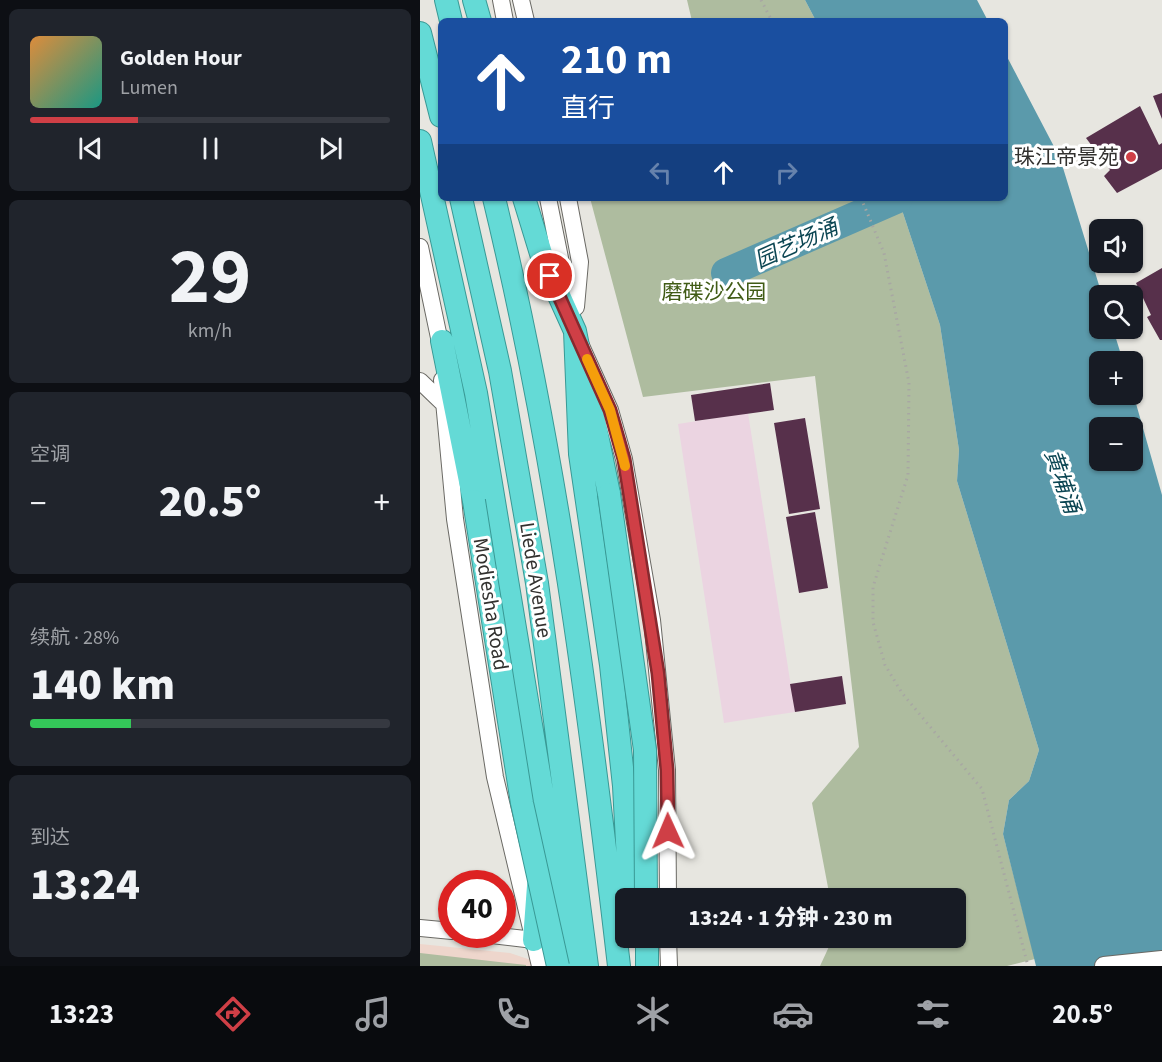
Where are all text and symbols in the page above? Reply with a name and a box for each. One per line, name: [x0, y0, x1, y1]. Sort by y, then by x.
text: 210 m: [561, 30, 672, 90]
text: Golden Hour: [120, 42, 242, 74]
icon: ahead: [462, 42, 540, 120]
text: Lumen: [120, 74, 178, 102]
text: 直行: [561, 89, 615, 128]
icon: previous: [74, 132, 107, 165]
icon: pause: [194, 132, 227, 165]
icon: next: [314, 132, 347, 165]
place label: 珠江帝景苑: [1014, 142, 1119, 172]
marker: 珠江帝景苑: [1124, 150, 1138, 164]
icon: left: [644, 156, 677, 189]
icon: ahead: [707, 156, 740, 189]
icon: right: [770, 156, 803, 189]
water label: 园艺场涌: [750, 210, 846, 276]
map controls: [1089, 219, 1143, 471]
button: sound: [1089, 219, 1143, 273]
text: 29: [169, 222, 251, 333]
pin: [524, 250, 575, 301]
icon: arrive: [533, 259, 566, 292]
park label: 磨碟沙公园: [662, 277, 767, 307]
button: search: [1089, 285, 1143, 339]
text: km/h: [188, 317, 232, 345]
button: +: [1089, 351, 1143, 405]
button: −: [1089, 417, 1143, 471]
text: 空调: [30, 441, 70, 469]
water label: 黄埔涌: [1036, 445, 1089, 521]
text: 20.5°: [159, 470, 261, 534]
text: −: [30, 480, 46, 527]
text: +: [374, 480, 390, 527]
street label: Liede Avenue: [512, 520, 560, 640]
street label: Modiesha Road: [466, 535, 516, 673]
text: 续航 · 28%: [30, 624, 119, 652]
text: 140 km: [30, 653, 175, 717]
position arrow: [636, 799, 700, 863]
text: 到达: [30, 824, 70, 852]
text: 13:24: [30, 853, 140, 917]
speed limit sign: 40: [438, 870, 516, 948]
text: 13:24 · 1 分钟 · 230 m: [689, 902, 892, 934]
icon: directions: [212, 993, 254, 1035]
icon: music: [352, 993, 394, 1035]
icon: phone: [492, 993, 534, 1035]
icon: climate: [632, 993, 674, 1035]
icon: car: [772, 993, 814, 1035]
icon: filters: [912, 993, 954, 1035]
text: 13:23: [49, 995, 114, 1034]
text: 20.5°: [1052, 995, 1113, 1034]

